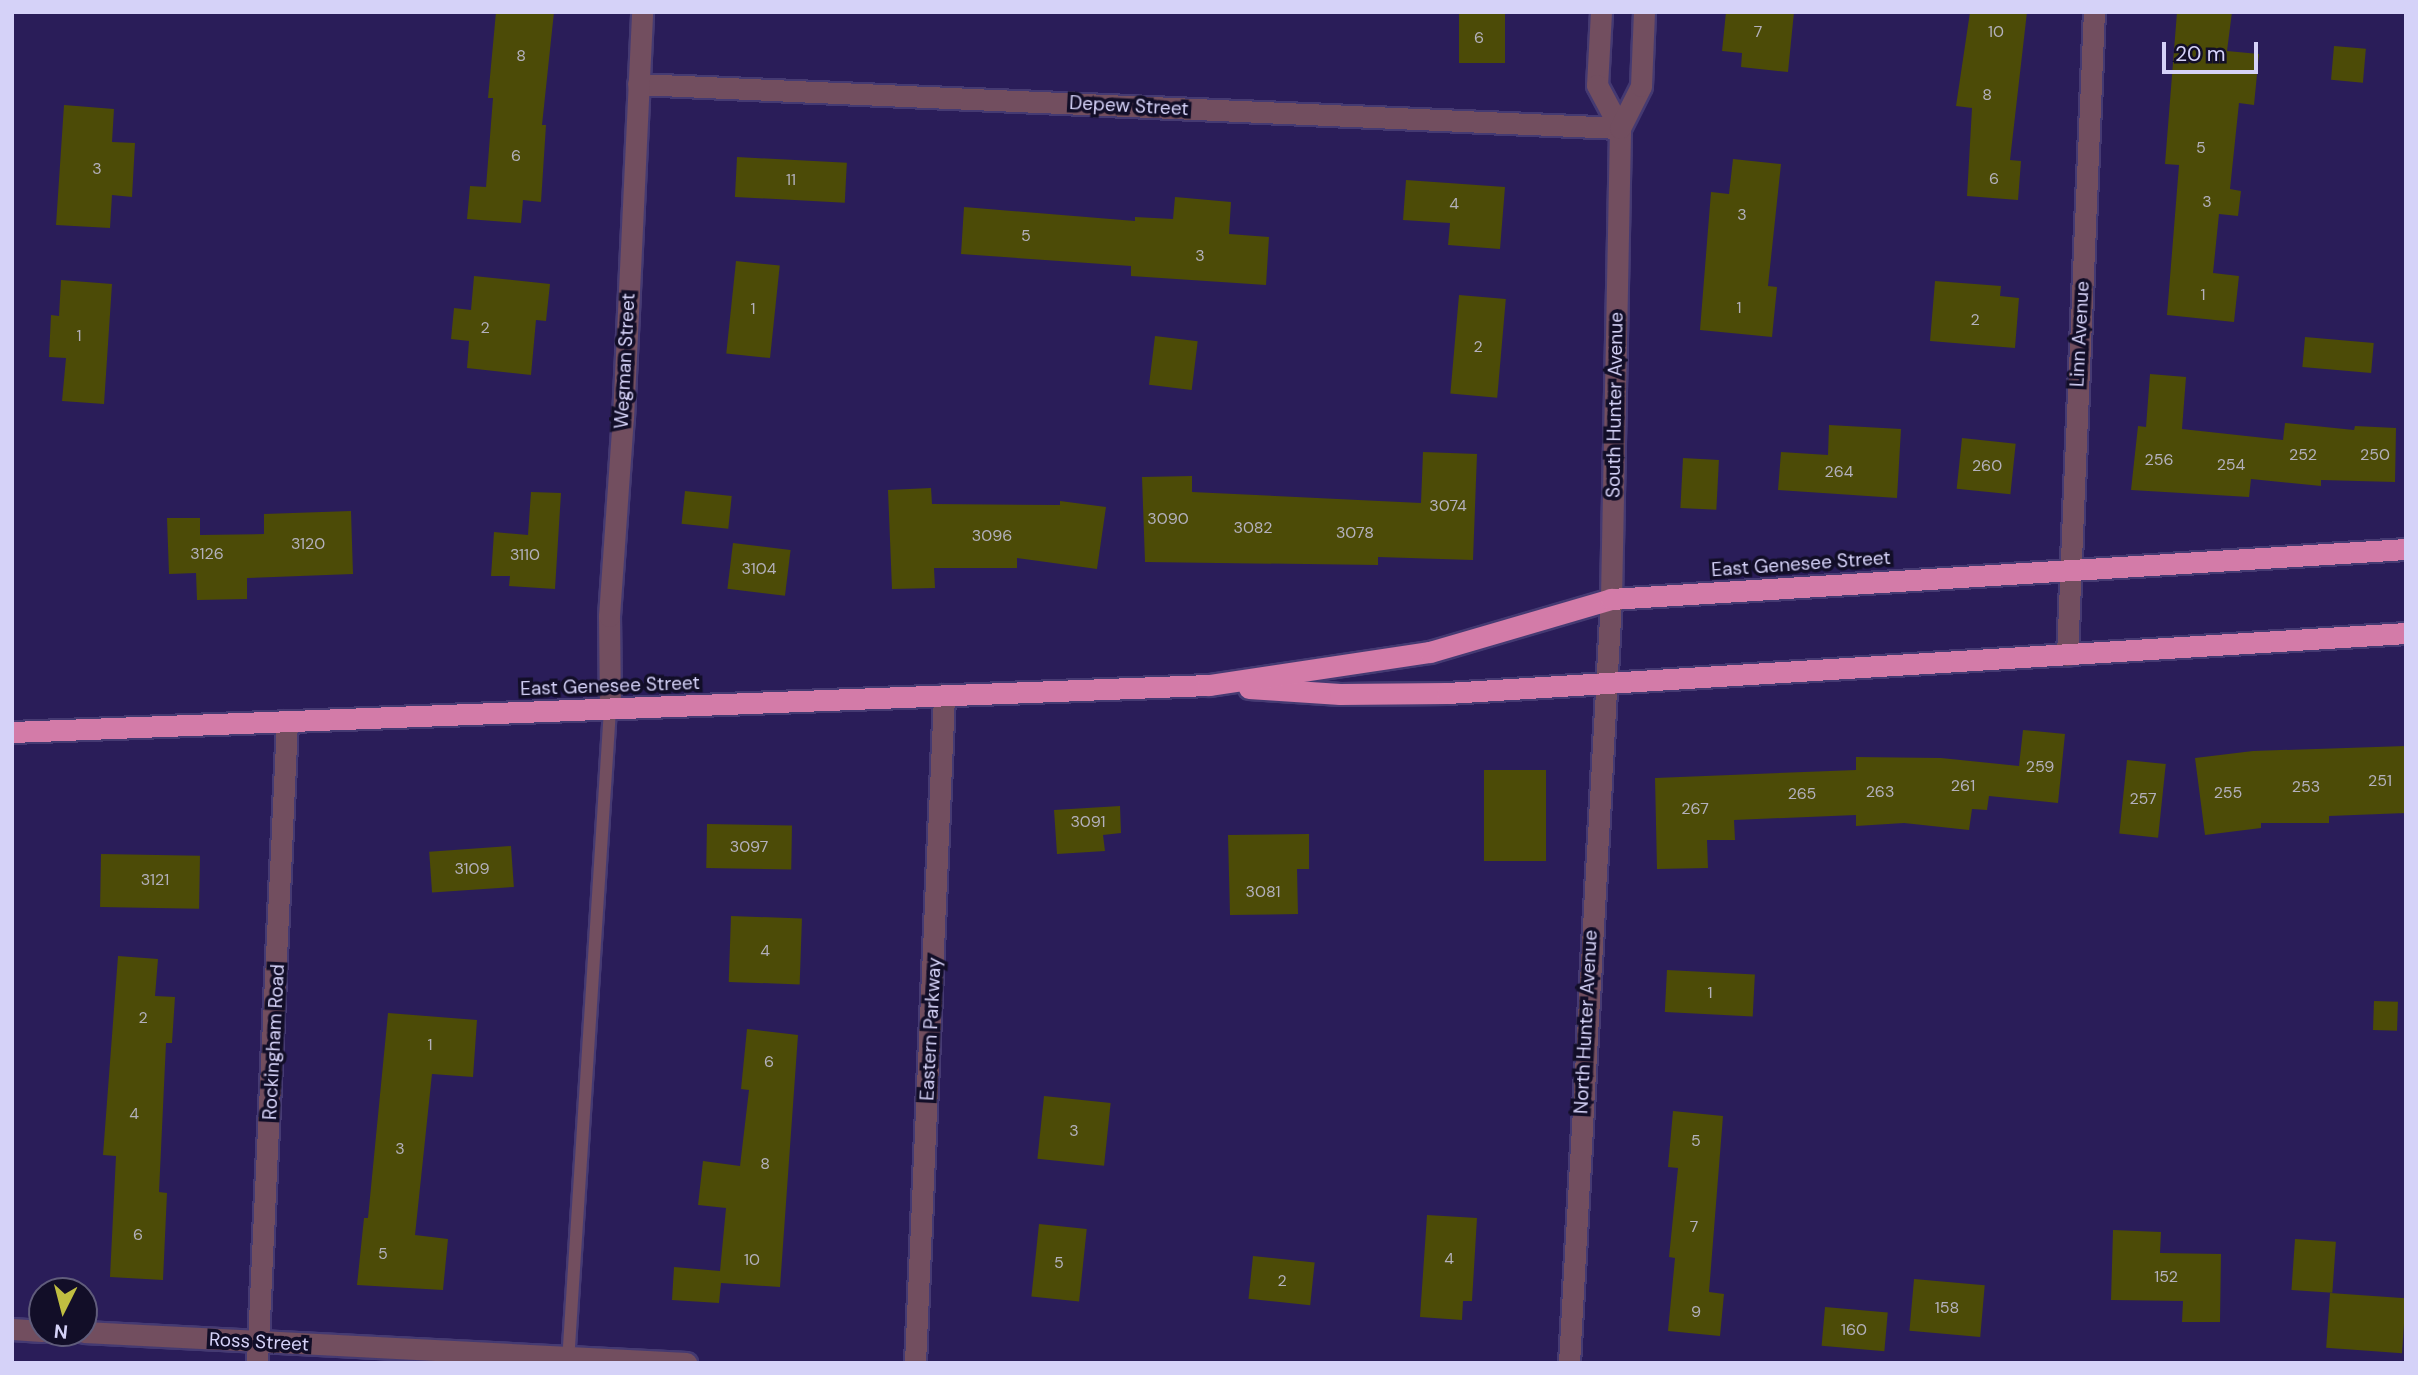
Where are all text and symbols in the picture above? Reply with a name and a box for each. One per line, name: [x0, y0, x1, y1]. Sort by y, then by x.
house number: 7: [1754, 22, 1762, 42]
house number: 10: [1988, 22, 2004, 42]
house number: 6: [1474, 28, 1484, 48]
scale bar: [2166, 28, 2262, 72]
text: 20 m: [2175, 40, 2226, 68]
house number: 8: [516, 46, 526, 66]
house number: 8: [1982, 85, 1992, 105]
street label: Depew Street: [1069, 91, 1189, 121]
house number: 5: [2196, 138, 2206, 158]
house number: 6: [511, 146, 521, 166]
house number: 3: [92, 159, 102, 179]
house number: 6: [1989, 169, 1999, 189]
house number: 11: [786, 170, 796, 190]
house number: 3: [2202, 192, 2212, 212]
house number: 4: [1449, 194, 1459, 214]
house number: 3: [1737, 205, 1747, 225]
house number: 5: [1021, 226, 1031, 246]
house number: 3: [1195, 246, 1205, 266]
street label: Linn Avenue: [2066, 280, 2094, 388]
house number: 1: [2201, 285, 2205, 305]
street label: Wegman Street: [610, 293, 640, 429]
house number: 1: [1737, 298, 1741, 318]
house number: 1: [751, 299, 755, 319]
house number: 2: [1970, 310, 1980, 330]
street label: South Hunter Avenue: [1602, 312, 1628, 498]
house number: 2: [480, 318, 490, 338]
house number: 1: [77, 326, 81, 346]
house number: 2: [1473, 337, 1483, 357]
house number: 252: [2289, 445, 2317, 465]
house number: 250: [2360, 445, 2390, 465]
house number: 256: [2144, 450, 2174, 470]
house number: 254: [2217, 455, 2245, 475]
house number: 260: [1972, 456, 2002, 476]
house number: 264: [1825, 462, 1853, 482]
house number: 3074: [1429, 496, 1467, 516]
house number: 3090: [1147, 509, 1189, 529]
house number: 3082: [1233, 518, 1273, 538]
house number: 3078: [1336, 523, 1374, 543]
house number: 3096: [972, 526, 1012, 546]
house number: 3120: [291, 534, 325, 554]
house number: 3126: [190, 544, 224, 564]
house number: 3110: [510, 545, 540, 565]
street label: East Genesee Street: [1711, 546, 1891, 582]
house number: 3104: [742, 559, 776, 579]
street label: East Genesee Street: [520, 671, 700, 701]
house number: 259: [2026, 757, 2054, 777]
house number: 251: [2368, 771, 2392, 791]
house number: 261: [1951, 776, 1975, 796]
house number: 253: [2292, 777, 2320, 797]
house number: 263: [1866, 782, 1894, 802]
house number: 255: [2214, 783, 2242, 803]
house number: 265: [1788, 784, 1816, 804]
house number: 257: [2129, 789, 2157, 809]
house number: 267: [1681, 799, 1709, 819]
house number: 3091: [1070, 812, 1106, 832]
house number: 3097: [730, 837, 768, 857]
house number: 3109: [454, 859, 490, 879]
house number: 3121: [141, 870, 169, 890]
house number: 3081: [1246, 882, 1280, 902]
street label: North Hunter Avenue: [1570, 929, 1602, 1115]
house number: 4: [760, 941, 770, 961]
street label: Eastern Parkway: [916, 957, 946, 1101]
street label: Rockingham Road: [259, 964, 289, 1120]
house number: 1: [1708, 983, 1712, 1003]
house number: 2: [138, 1008, 148, 1028]
house number: 1: [428, 1035, 432, 1055]
house number: 6: [764, 1052, 774, 1072]
house number: 4: [129, 1104, 139, 1124]
house number: 3: [1069, 1121, 1079, 1141]
house number: 5: [1691, 1131, 1701, 1151]
house number: 3: [395, 1139, 405, 1159]
house number: 8: [760, 1154, 770, 1174]
house number: 7: [1690, 1217, 1698, 1237]
house number: 6: [133, 1225, 143, 1245]
house number: 5: [378, 1244, 388, 1264]
house number: 4: [1444, 1249, 1454, 1269]
house number: 10: [744, 1250, 760, 1270]
house number: 5: [1054, 1253, 1064, 1273]
house number: 152: [2154, 1267, 2178, 1287]
house number: 2: [1277, 1271, 1287, 1291]
north arrow: [28, 1277, 98, 1347]
house number: 158: [1935, 1298, 1959, 1318]
house number: 9: [1691, 1302, 1701, 1322]
text: N: [53, 1318, 69, 1345]
house number: 160: [1841, 1320, 1867, 1340]
street label: Ross Street: [208, 1328, 310, 1356]

